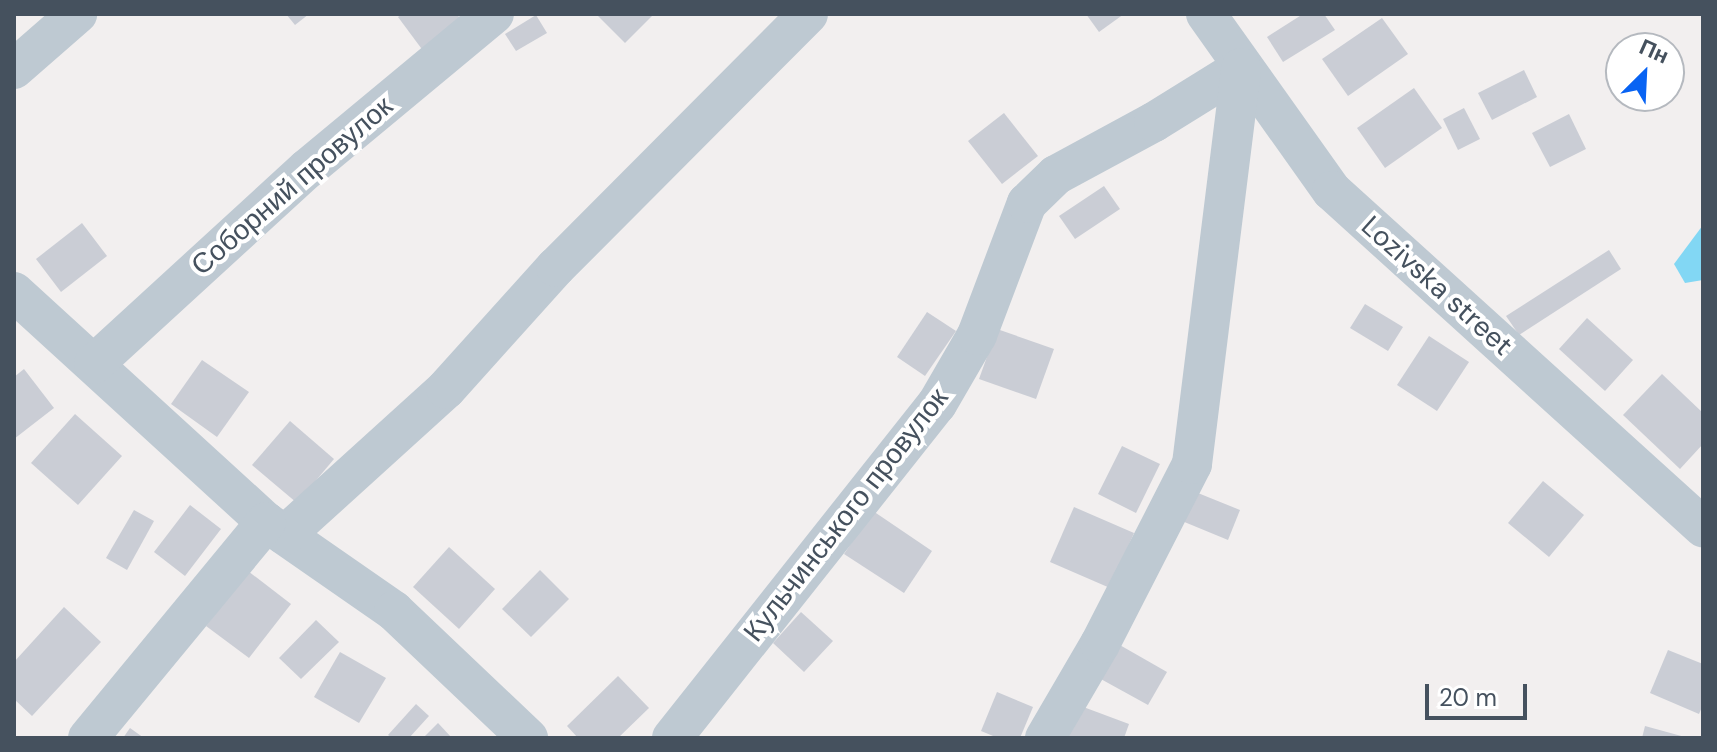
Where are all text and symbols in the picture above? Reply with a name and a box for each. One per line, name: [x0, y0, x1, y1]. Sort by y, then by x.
north arrow: [1605, 32, 1685, 112]
text: Пн: [1635, 32, 1673, 71]
street label: Соборний провулок: [185, 89, 399, 283]
street label: Lozivska street: [1355, 209, 1519, 363]
street label: Кульчинського провулок: [737, 382, 955, 648]
scale bar: [1429, 668, 1531, 718]
text: 20 m: [1439, 682, 1497, 713]

